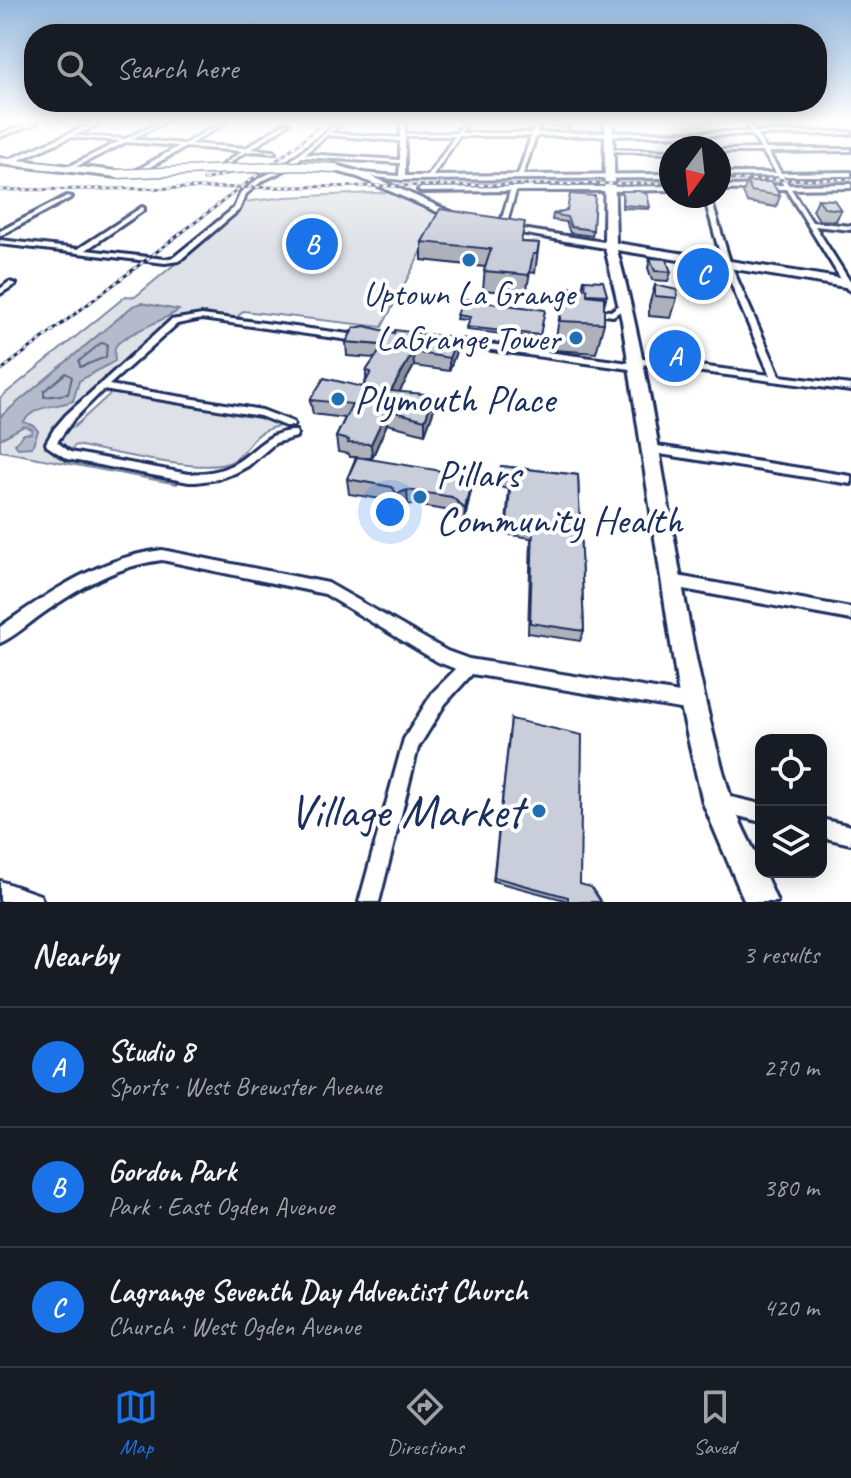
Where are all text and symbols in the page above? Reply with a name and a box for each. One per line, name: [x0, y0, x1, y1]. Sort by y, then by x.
search box: [24, 24, 827, 112]
icon: search: [52, 46, 96, 90]
text: Search here: [116, 49, 238, 87]
north arrow: [659, 136, 731, 208]
pin: B: [286, 214, 338, 274]
pin: C: [677, 244, 729, 304]
marker: Uptown La Grange: [460, 251, 478, 269]
place label: Uptown La Grange: [363, 272, 578, 315]
place label: LaGrange Tower: [376, 317, 563, 360]
pin: A: [649, 326, 701, 386]
marker: LaGrange Tower: [567, 329, 585, 347]
place label: Plymouth Place: [354, 374, 558, 424]
marker: Plymouth Place: [329, 390, 347, 408]
place label: Pillars Community Health: [436, 449, 684, 545]
marker: Pillars Community Health: [411, 488, 429, 506]
your location: [370, 492, 410, 532]
map controls: [755, 734, 827, 878]
button: locate: [755, 734, 827, 806]
place label: Village Market: [289, 781, 529, 841]
marker: Village Market: [530, 802, 548, 820]
button: layers: [755, 806, 827, 878]
text: Nearby: [32, 933, 118, 976]
text: 3 results: [743, 938, 819, 971]
text: Studio 8: [108, 1032, 194, 1070]
text: A: [51, 1051, 65, 1084]
text: 270 m: [763, 1051, 819, 1084]
text: Sports · West Brewster Avenue: [108, 1070, 381, 1103]
text: Gordon Park: [108, 1152, 236, 1190]
text: B: [51, 1171, 65, 1204]
text: 380 m: [763, 1171, 819, 1204]
text: Park · East Ogden Avenue: [108, 1190, 334, 1223]
text: Lagrange Seventh Day Adventist Church: [108, 1272, 528, 1310]
text: C: [52, 1291, 64, 1324]
text: 420 m: [763, 1291, 819, 1324]
text: Church · West Ogden Avenue: [108, 1310, 360, 1343]
tab: Map: [114, 1385, 158, 1461]
tab: Directions: [387, 1385, 464, 1461]
tab: Saved: [693, 1385, 737, 1461]

